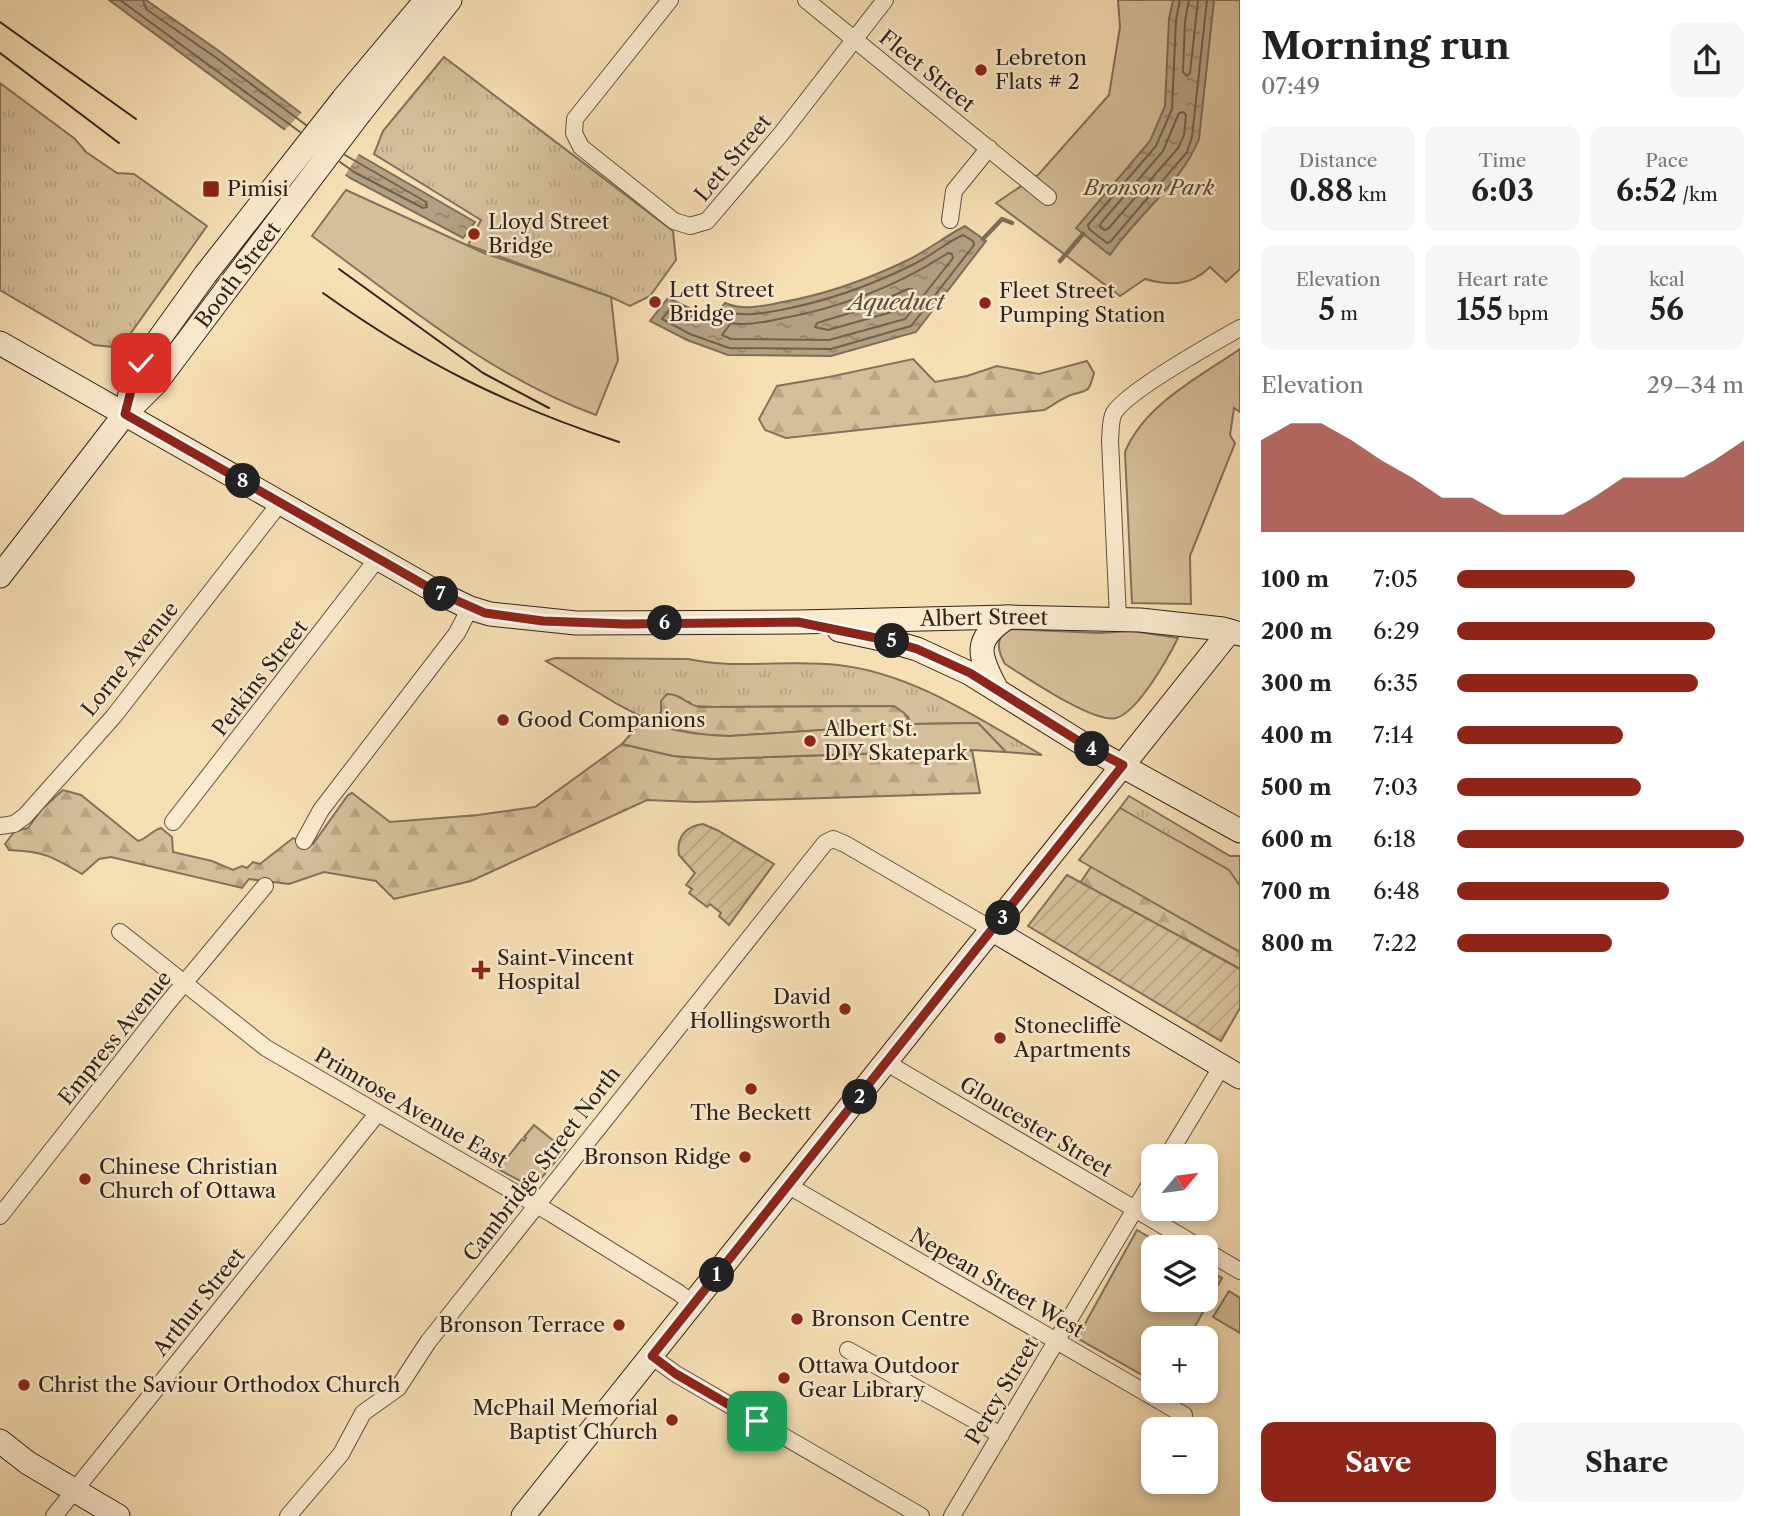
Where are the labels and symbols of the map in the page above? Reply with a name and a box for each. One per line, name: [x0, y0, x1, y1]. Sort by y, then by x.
street label: Fleet Street: [874, 24, 981, 117]
place label: Lebreton Flats # 2: [995, 45, 1087, 94]
marker: Lebreton Flats # 2: [973, 62, 989, 78]
street label: Lett Street: [689, 109, 776, 206]
park label: Bronson Park: [1082, 175, 1214, 200]
place label: Pimisi: [227, 176, 289, 201]
marker: Pimisi: [201, 179, 221, 199]
place label: Lloyd Street Bridge: [488, 209, 610, 258]
street label: Booth Street: [190, 216, 286, 333]
marker: Lloyd Street Bridge: [466, 226, 482, 242]
place label: Lett Street Bridge: [669, 277, 775, 326]
place label: Fleet Street Pumping Station: [999, 278, 1165, 327]
water label: Aqueduct: [845, 288, 946, 316]
marker: Lett Street Bridge: [647, 294, 663, 310]
marker: Fleet Street Pumping Station: [977, 295, 993, 311]
pin: [111, 333, 171, 393]
pin: 8: [226, 463, 260, 498]
pin: 7: [424, 576, 458, 612]
street label: Lorne Avenue: [76, 597, 183, 721]
street label: Albert Street: [919, 604, 1049, 631]
pin: 6: [648, 606, 682, 640]
street label: Perkins Street: [207, 614, 313, 740]
pin: 5: [874, 624, 910, 658]
place label: Good Companions: [517, 707, 705, 732]
marker: Good Companions: [495, 712, 511, 728]
place label: Albert St. DIY Skatepark: [823, 716, 969, 765]
pin: 4: [1074, 732, 1110, 766]
marker: Albert St. DIY Skatepark: [802, 733, 818, 749]
pin: 3: [986, 900, 1020, 936]
place label: Saint-Vincent Hospital: [497, 945, 635, 994]
marker: Saint-Vincent Hospital: [471, 960, 491, 980]
street label: Empress Avenue: [53, 966, 176, 1110]
place label: David Hollingsworth: [689, 984, 831, 1033]
marker: David Hollingsworth: [837, 1001, 853, 1017]
place label: Stonecliffe Apartments: [1013, 1013, 1131, 1062]
marker: Stonecliffe Apartments: [992, 1030, 1008, 1046]
street label: Primrose Avenue East: [311, 1042, 512, 1173]
street label: Cambridge Street North: [458, 1061, 625, 1266]
street label: Gloucester Street: [955, 1071, 1118, 1182]
pin: 2: [842, 1080, 878, 1114]
marker: The Beckett: [743, 1081, 759, 1097]
place label: The Beckett: [690, 1100, 812, 1125]
place label: Bronson Ridge: [584, 1144, 731, 1169]
north arrow: [1141, 1144, 1218, 1222]
marker: Bronson Ridge: [737, 1149, 753, 1165]
place label: Chinese Christian Church of Ottawa: [99, 1154, 278, 1203]
marker: Chinese Christian Church of Ottawa: [77, 1171, 93, 1187]
street label: Nepean Street West: [906, 1223, 1089, 1343]
street label: Arthur Street: [147, 1242, 250, 1361]
pin: 1: [700, 1258, 734, 1292]
place label: Bronson Centre: [811, 1306, 970, 1331]
marker: Bronson Centre: [789, 1311, 805, 1327]
place label: Bronson Terrace: [439, 1312, 605, 1337]
marker: Bronson Terrace: [611, 1317, 627, 1333]
street label: Percy Street: [960, 1332, 1044, 1449]
place label: Ottawa Outdoor Gear Library: [798, 1353, 959, 1402]
marker: Ottawa Outdoor Gear Library: [776, 1370, 792, 1386]
place label: Christ the Saviour Orthodox Church: [38, 1372, 401, 1397]
marker: Christ the Saviour Orthodox Church: [16, 1377, 32, 1393]
pin: [727, 1391, 787, 1451]
place label: McPhail Memorial Baptist Church: [472, 1395, 658, 1444]
marker: McPhail Memorial Baptist Church: [664, 1412, 680, 1428]

